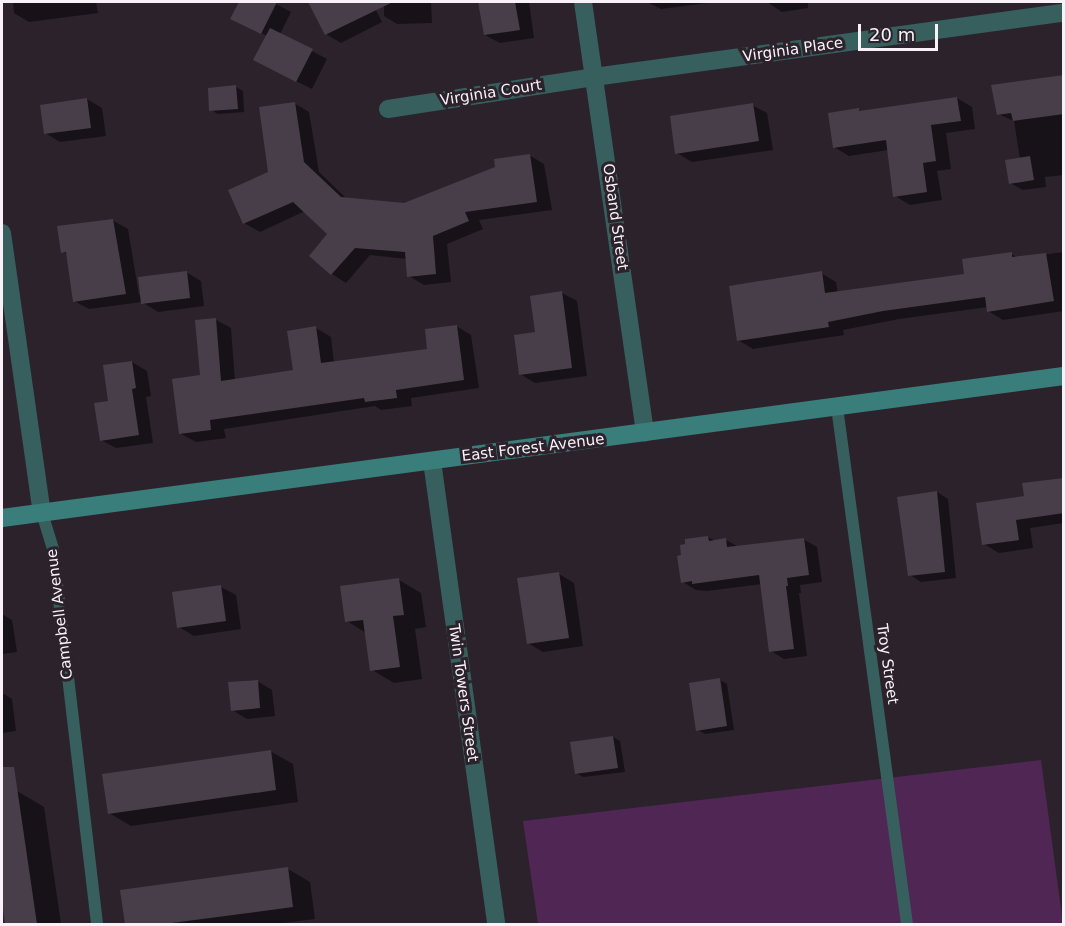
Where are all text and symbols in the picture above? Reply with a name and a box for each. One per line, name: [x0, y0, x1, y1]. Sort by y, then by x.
scale bar: [861, 12, 940, 50]
text: 20 m: [869, 24, 915, 45]
street label: Virginia Place: [742, 34, 844, 66]
street label: Virginia Court: [439, 76, 543, 110]
street label: Osband Street: [599, 162, 631, 272]
street label: East Forest Avenue: [461, 430, 605, 466]
street label: Campbell Avenue: [43, 548, 77, 680]
street label: Twin Towers Street: [444, 623, 482, 763]
street label: Troy Street: [872, 623, 902, 705]

